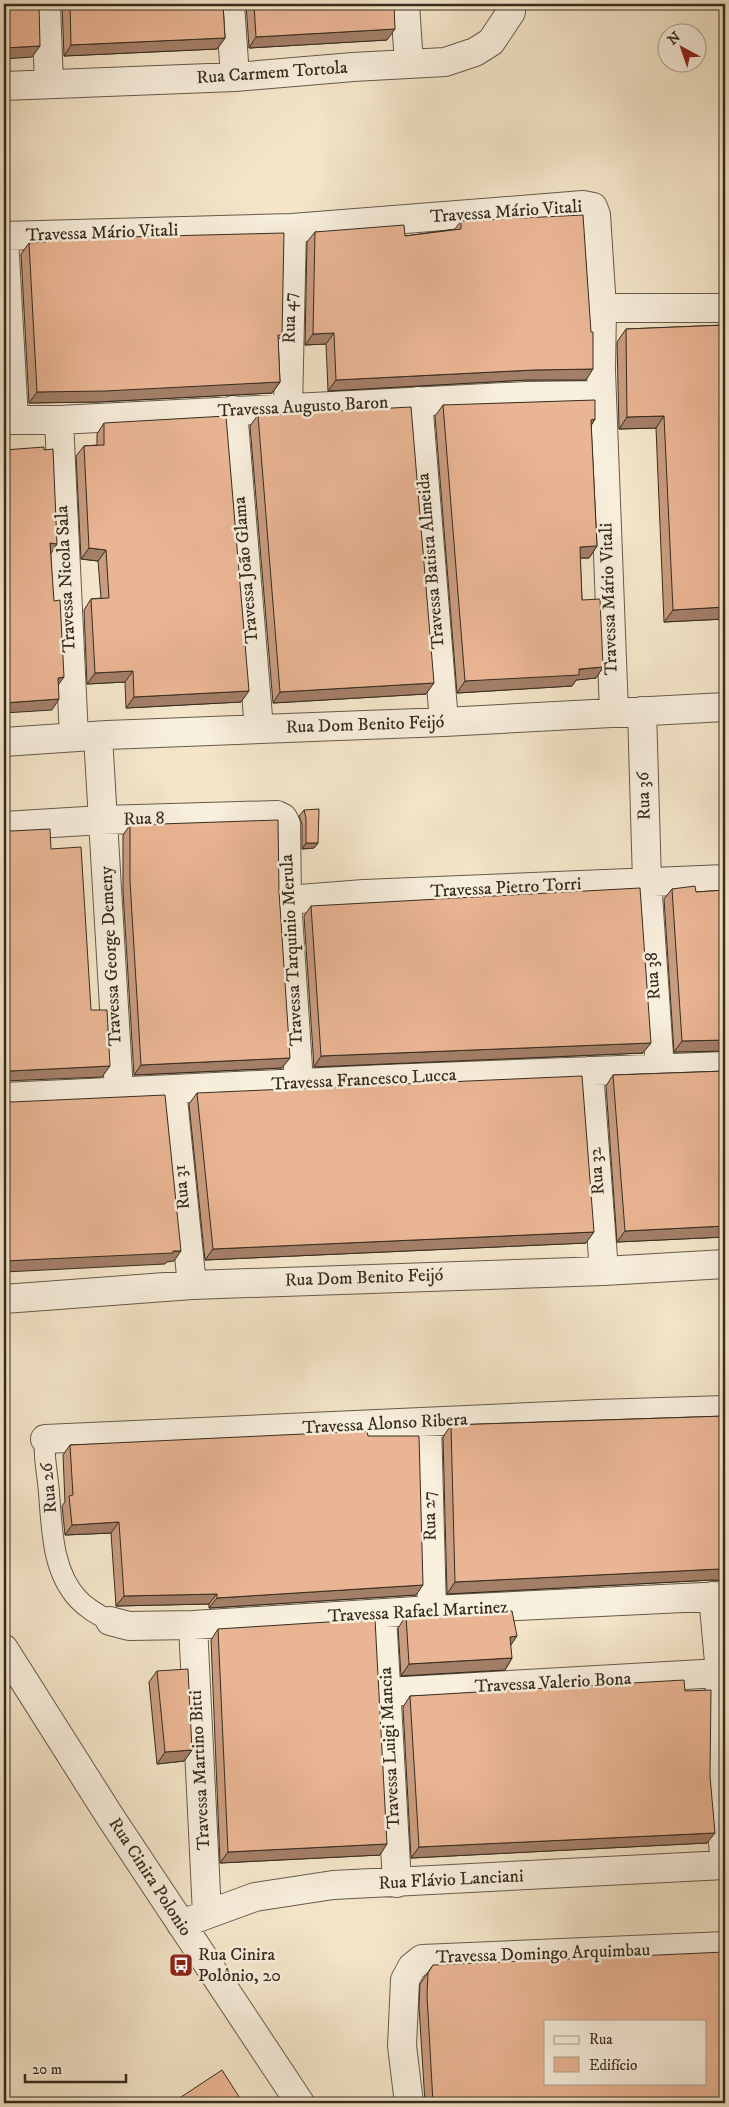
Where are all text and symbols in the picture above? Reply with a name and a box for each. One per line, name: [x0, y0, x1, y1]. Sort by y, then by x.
north arrow: [656, 22, 706, 72]
text: N: [664, 28, 685, 49]
street label: Rua Carmem Tortola: [196, 57, 349, 89]
street label: Travessa Mário Vitali: [429, 196, 583, 228]
street label: Travessa Mário Vitali: [26, 219, 178, 247]
street label: Rua 47: [279, 292, 301, 344]
street label: Travessa Augusto Baron: [217, 392, 389, 422]
street label: Travessa Batista Almeida: [412, 472, 450, 650]
street label: Travessa João Glama: [229, 495, 263, 644]
street label: Travessa Nicola Sala: [51, 504, 81, 653]
street label: Travessa Mário Vitali: [595, 523, 623, 675]
street label: Rua Dom Benito Feijó: [285, 711, 445, 739]
street label: Rua 36: [632, 771, 656, 821]
street label: Rua 8: [123, 807, 165, 831]
street label: Travessa Tarquinio Merula: [276, 853, 308, 1047]
street label: Travessa George Demeny: [95, 865, 127, 1046]
street label: Travessa Pietro Torri: [430, 873, 582, 903]
street label: Rua 38: [640, 951, 666, 1001]
street label: Travessa Francesco Lucca: [271, 1064, 457, 1096]
street label: Rua 32: [584, 1146, 610, 1196]
street label: Rua 31: [169, 1163, 195, 1211]
street label: Rua Dom Benito Feijó: [284, 1264, 444, 1292]
street label: Travessa Alonso Ribera: [302, 1409, 468, 1439]
street label: Rua 26: [36, 1461, 62, 1514]
street label: Rua 27: [418, 1491, 442, 1541]
street label: Travessa Rafael Martinez: [327, 1596, 509, 1628]
street label: Travessa Luigi Mancia: [375, 1666, 405, 1829]
street label: Travessa Valerio Bona: [474, 1668, 632, 1698]
street label: Travessa Martino Bitti: [185, 1689, 215, 1851]
street label: Rua Cinira Polonio: [104, 1814, 197, 1940]
street label: Rua Flávio Lanciani: [378, 1865, 524, 1895]
street label: Travessa Domingo Arquimbau: [435, 1939, 651, 1969]
place label: Rua Cinira Polônio, 20: [198, 1944, 281, 1987]
bus stop icon: Rua Cinira Polônio, 20: [168, 1952, 194, 1978]
legend: [544, 2020, 706, 2084]
text: Rua: [589, 2030, 613, 2049]
scale bar: [25, 2052, 126, 2084]
text: Edifício: [589, 2056, 637, 2075]
text: 20 m: [32, 2060, 62, 2079]

